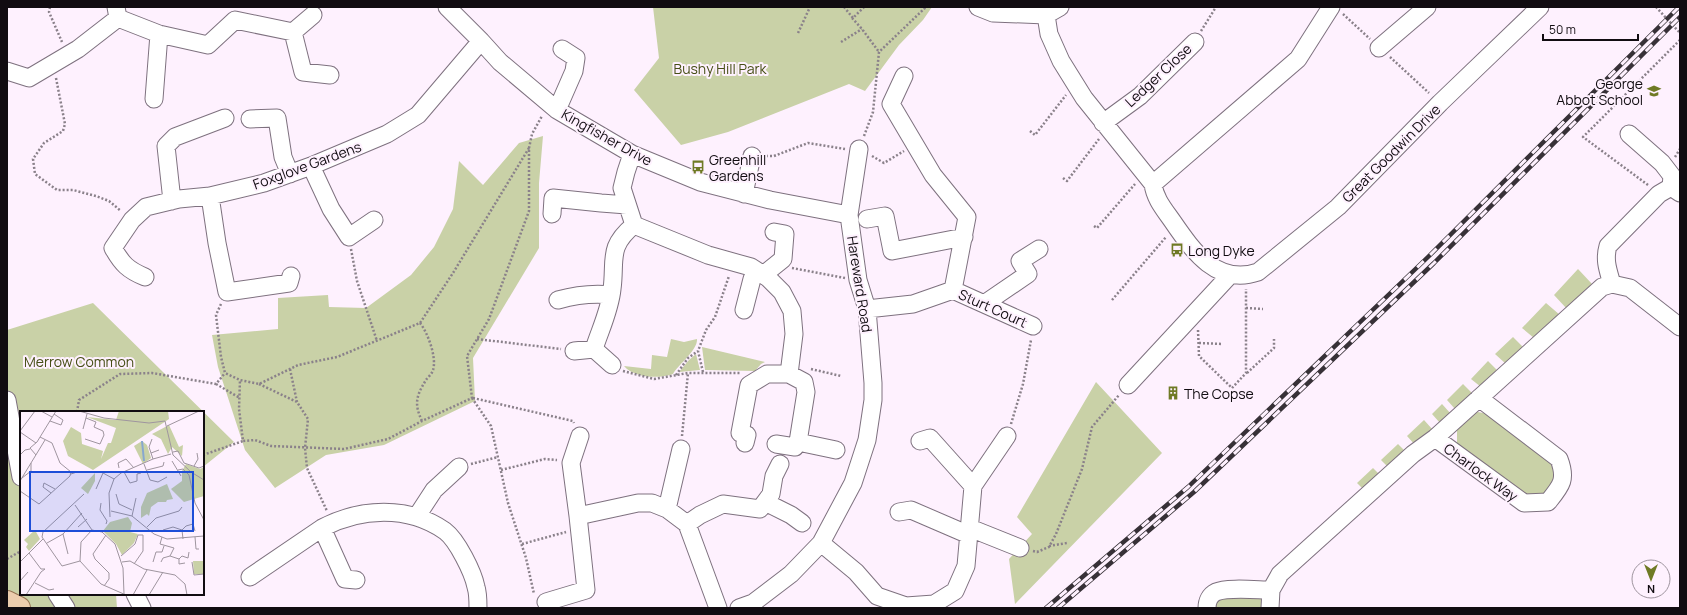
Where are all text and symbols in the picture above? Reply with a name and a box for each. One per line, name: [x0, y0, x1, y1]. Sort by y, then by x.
scale bar: [1543, 16, 1638, 42]
text: 50 m: [1549, 21, 1576, 38]
street label: Ledger Close: [1120, 39, 1196, 111]
park label: Bushy Hill Park: [674, 59, 767, 78]
place label: George Abbot School: [1556, 74, 1643, 109]
school or university icon: George Abbot School: [1646, 83, 1662, 99]
street label: Great Goodwin Drive: [1338, 100, 1444, 206]
street label: Kingfisher Drive: [558, 104, 656, 170]
street label: Foxglove Gardens: [250, 137, 364, 193]
place label: Greenhill Gardens: [709, 150, 766, 185]
bus stop icon: Greenhill Gardens: [690, 159, 706, 175]
street label: Hareward Road: [843, 234, 877, 334]
place label: Long Dyke: [1188, 241, 1255, 260]
bus stop icon: Long Dyke: [1169, 242, 1185, 258]
street label: Sturt Court: [956, 284, 1031, 332]
park label: Merrow Common: [24, 352, 134, 371]
place label: The Copse: [1184, 384, 1254, 403]
building icon: The Copse: [1165, 385, 1181, 401]
inset map: [20, 411, 204, 595]
street label: Charlock Way: [1440, 439, 1522, 506]
north arrow: [1631, 559, 1671, 599]
text: N: [1647, 582, 1655, 597]

